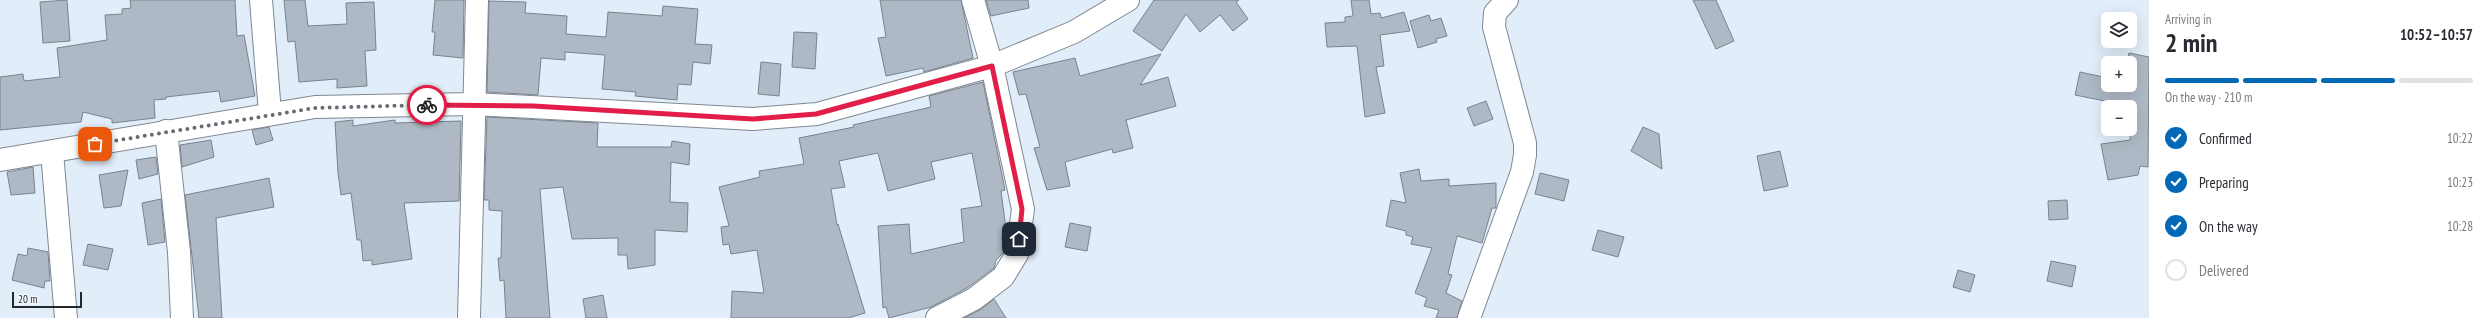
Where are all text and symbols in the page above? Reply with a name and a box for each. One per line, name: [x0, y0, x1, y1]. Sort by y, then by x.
text: Arriving in: [2165, 11, 2212, 28]
map controls: [2101, 12, 2137, 136]
button: layers: [2101, 12, 2137, 48]
text: 10:52–10:57: [2400, 25, 2473, 44]
text: 2 min: [2165, 26, 2218, 59]
button: +: [2101, 56, 2137, 92]
courier: [407, 85, 447, 125]
text: On the way · 210 m: [2165, 89, 2252, 106]
icon: bike: [416, 94, 438, 116]
button: −: [2101, 100, 2137, 136]
pin: [78, 127, 112, 161]
icon: check: [2165, 127, 2187, 149]
text: Confirmed: [2199, 129, 2252, 148]
text: 10:22: [2447, 130, 2473, 147]
icon: bag: [84, 133, 106, 155]
icon: check: [2165, 171, 2187, 193]
text: Preparing: [2199, 173, 2249, 192]
text: 10:23: [2447, 174, 2473, 191]
icon: check: [2165, 215, 2187, 237]
text: On the way: [2199, 217, 2258, 236]
text: 10:28: [2447, 218, 2473, 235]
pin: [1002, 222, 1036, 256]
icon: home: [1008, 228, 1030, 250]
text: Delivered: [2199, 261, 2249, 280]
scale bar: [12, 290, 82, 309]
text: 20 m: [18, 292, 37, 306]

